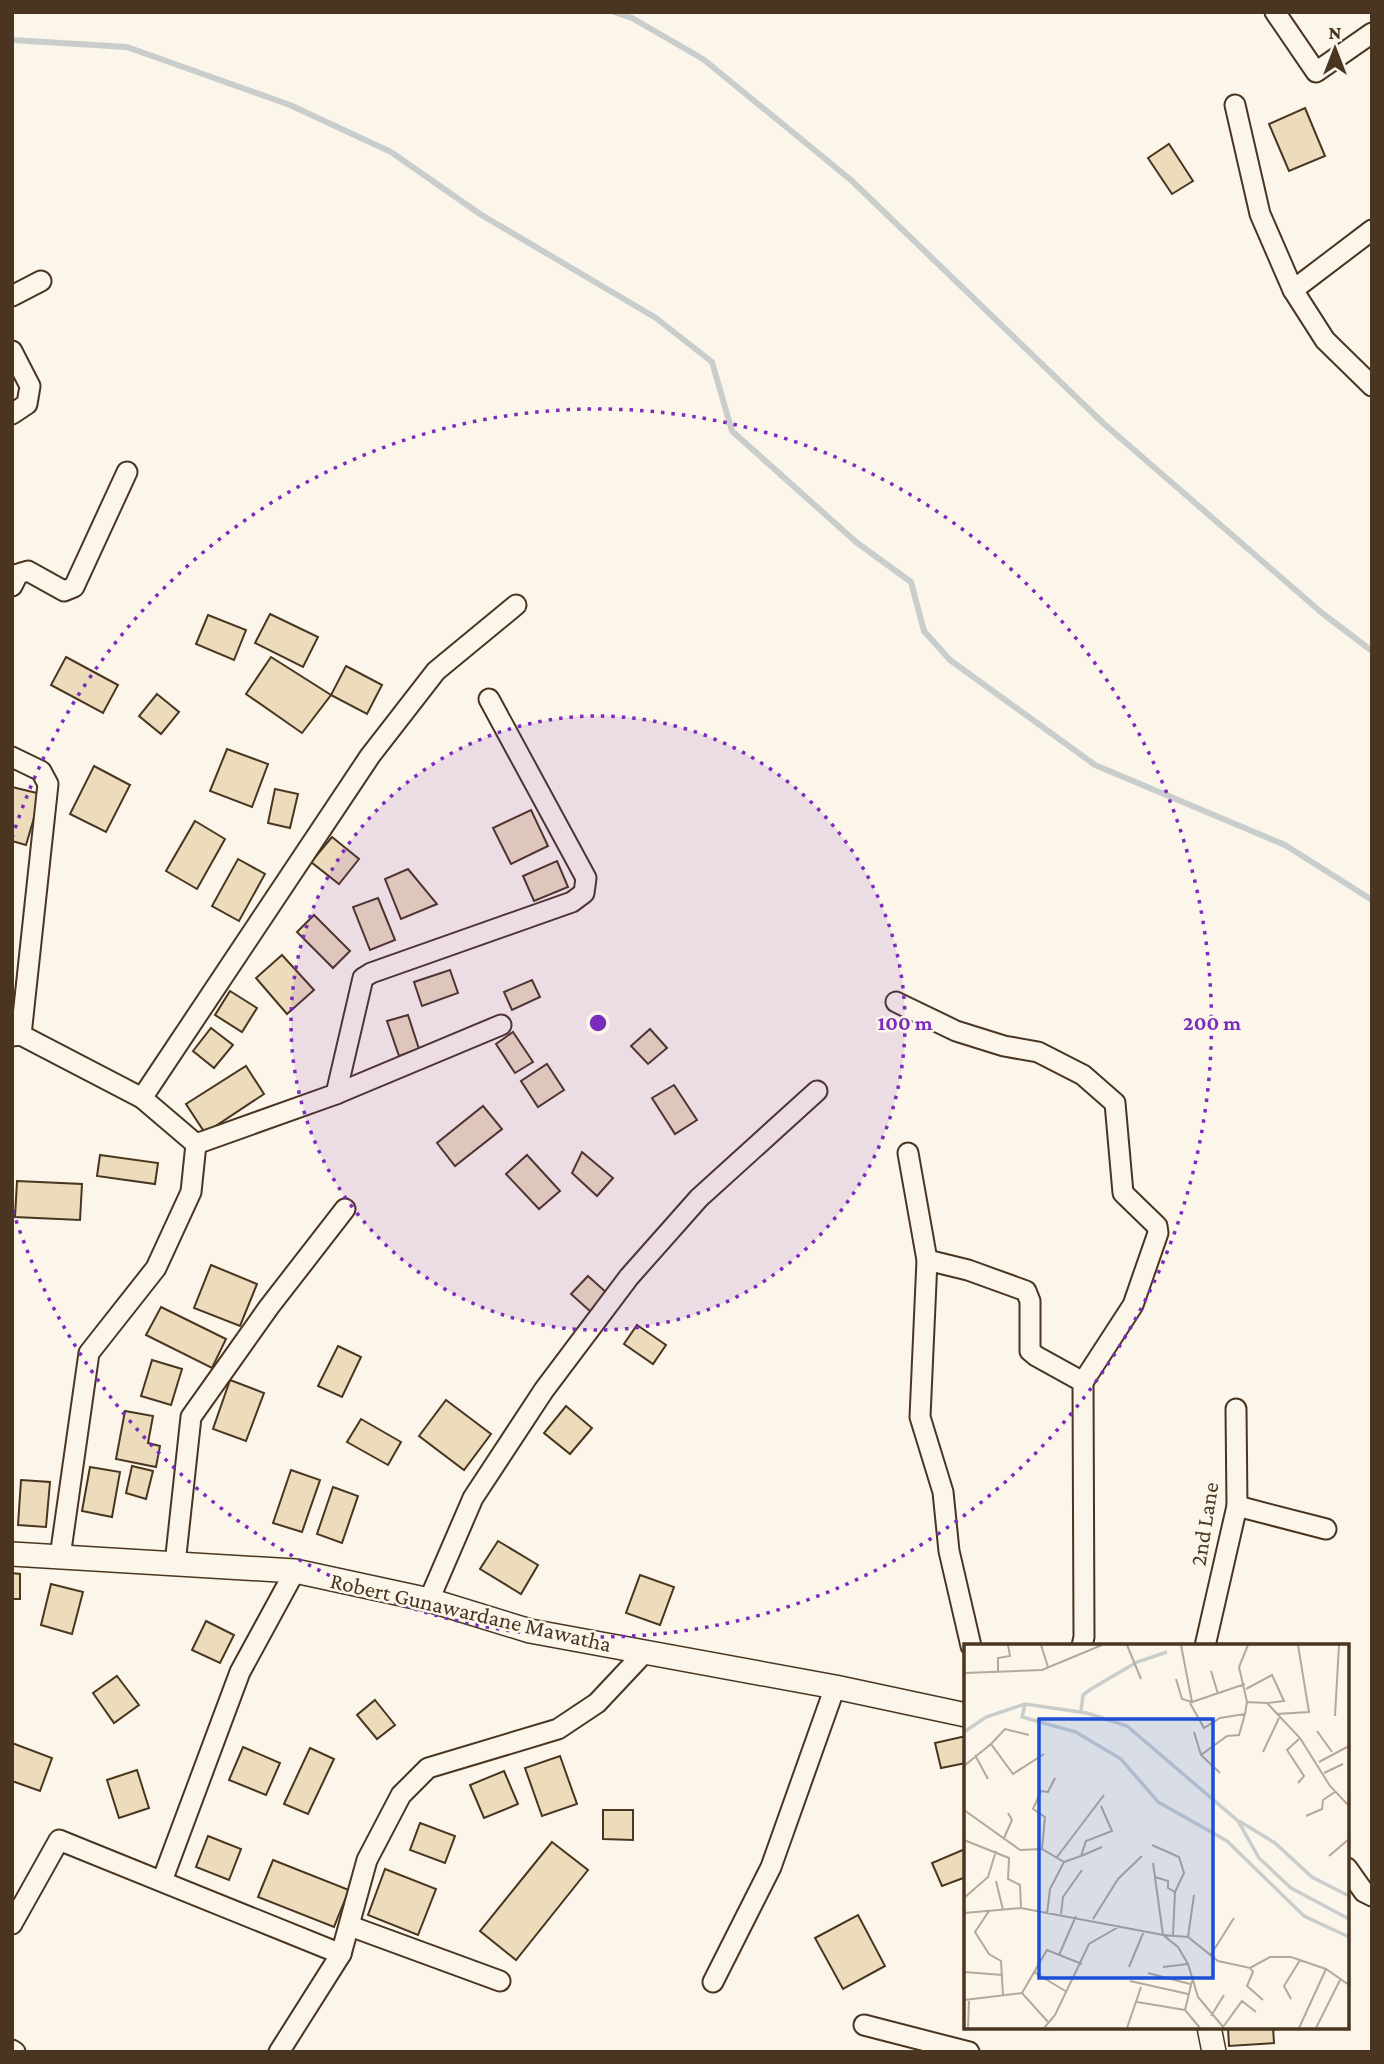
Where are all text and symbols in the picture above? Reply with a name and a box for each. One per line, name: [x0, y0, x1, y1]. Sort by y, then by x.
north arrow: [1300, 14, 1370, 84]
text: N: [1329, 22, 1342, 43]
centre of rings: [586, 1011, 610, 1035]
text: 100 m: [877, 1011, 933, 1035]
text: 200 m: [1183, 1011, 1241, 1035]
street label: 2nd Lane: [1185, 1480, 1223, 1568]
street label: Robert Gunawardane Mawatha: [328, 1567, 614, 1657]
inset map: [964, 1644, 1349, 2029]

